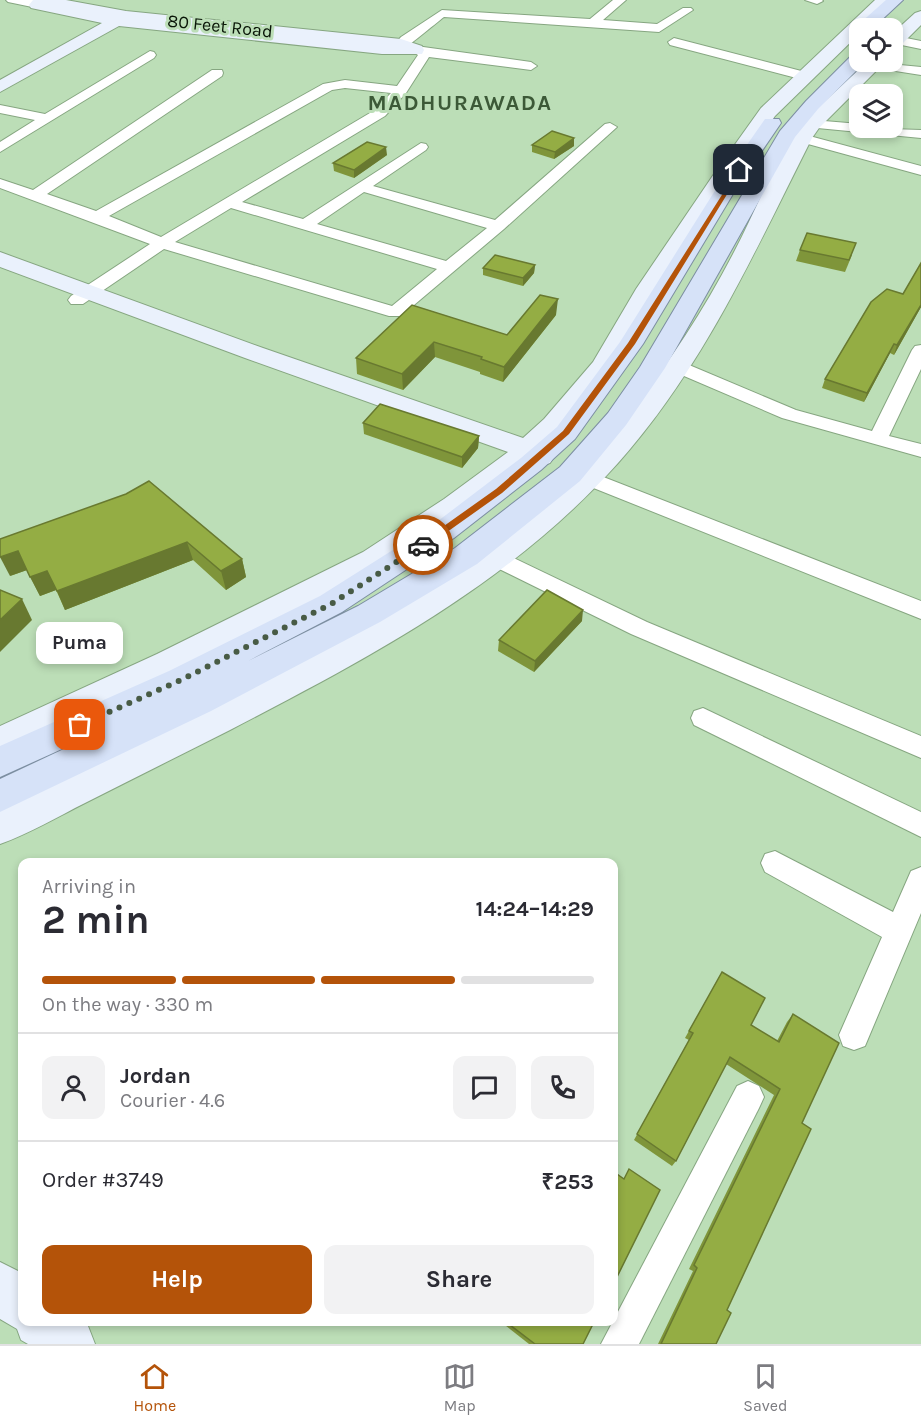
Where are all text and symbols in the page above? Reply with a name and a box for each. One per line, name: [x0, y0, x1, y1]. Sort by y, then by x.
street label: 80 Feet Road: [166, 10, 274, 42]
map controls: [849, 18, 903, 138]
button: locate: [849, 18, 903, 72]
button: layers: [849, 84, 903, 138]
district label: MADHURAWADA: [367, 90, 553, 116]
pin: [713, 144, 764, 195]
icon: home: [722, 153, 755, 186]
courier: [393, 515, 453, 575]
icon: car: [407, 529, 440, 562]
callout: Puma: [36, 623, 124, 665]
text: Puma: [52, 631, 107, 654]
pin: [54, 699, 105, 750]
icon: bag: [63, 708, 96, 741]
text: Arriving in: [42, 875, 136, 898]
text: 14:24–14:29: [476, 896, 594, 922]
text: 2 min: [42, 897, 150, 943]
text: On the way · 330 m: [42, 993, 213, 1016]
button: person: [42, 1056, 105, 1119]
button: chat: [453, 1056, 516, 1119]
button: phone: [531, 1056, 594, 1119]
text: Jordan: [120, 1063, 191, 1089]
text: Courier · 4.6: [120, 1089, 225, 1112]
text: Order #3749: [42, 1167, 164, 1193]
text: ₹253: [542, 1169, 594, 1195]
button: Help: [42, 1245, 312, 1314]
button: Share: [324, 1245, 594, 1314]
tab: Home: [134, 1360, 176, 1415]
tab: Map: [443, 1360, 476, 1415]
tab: Saved: [743, 1360, 787, 1415]

